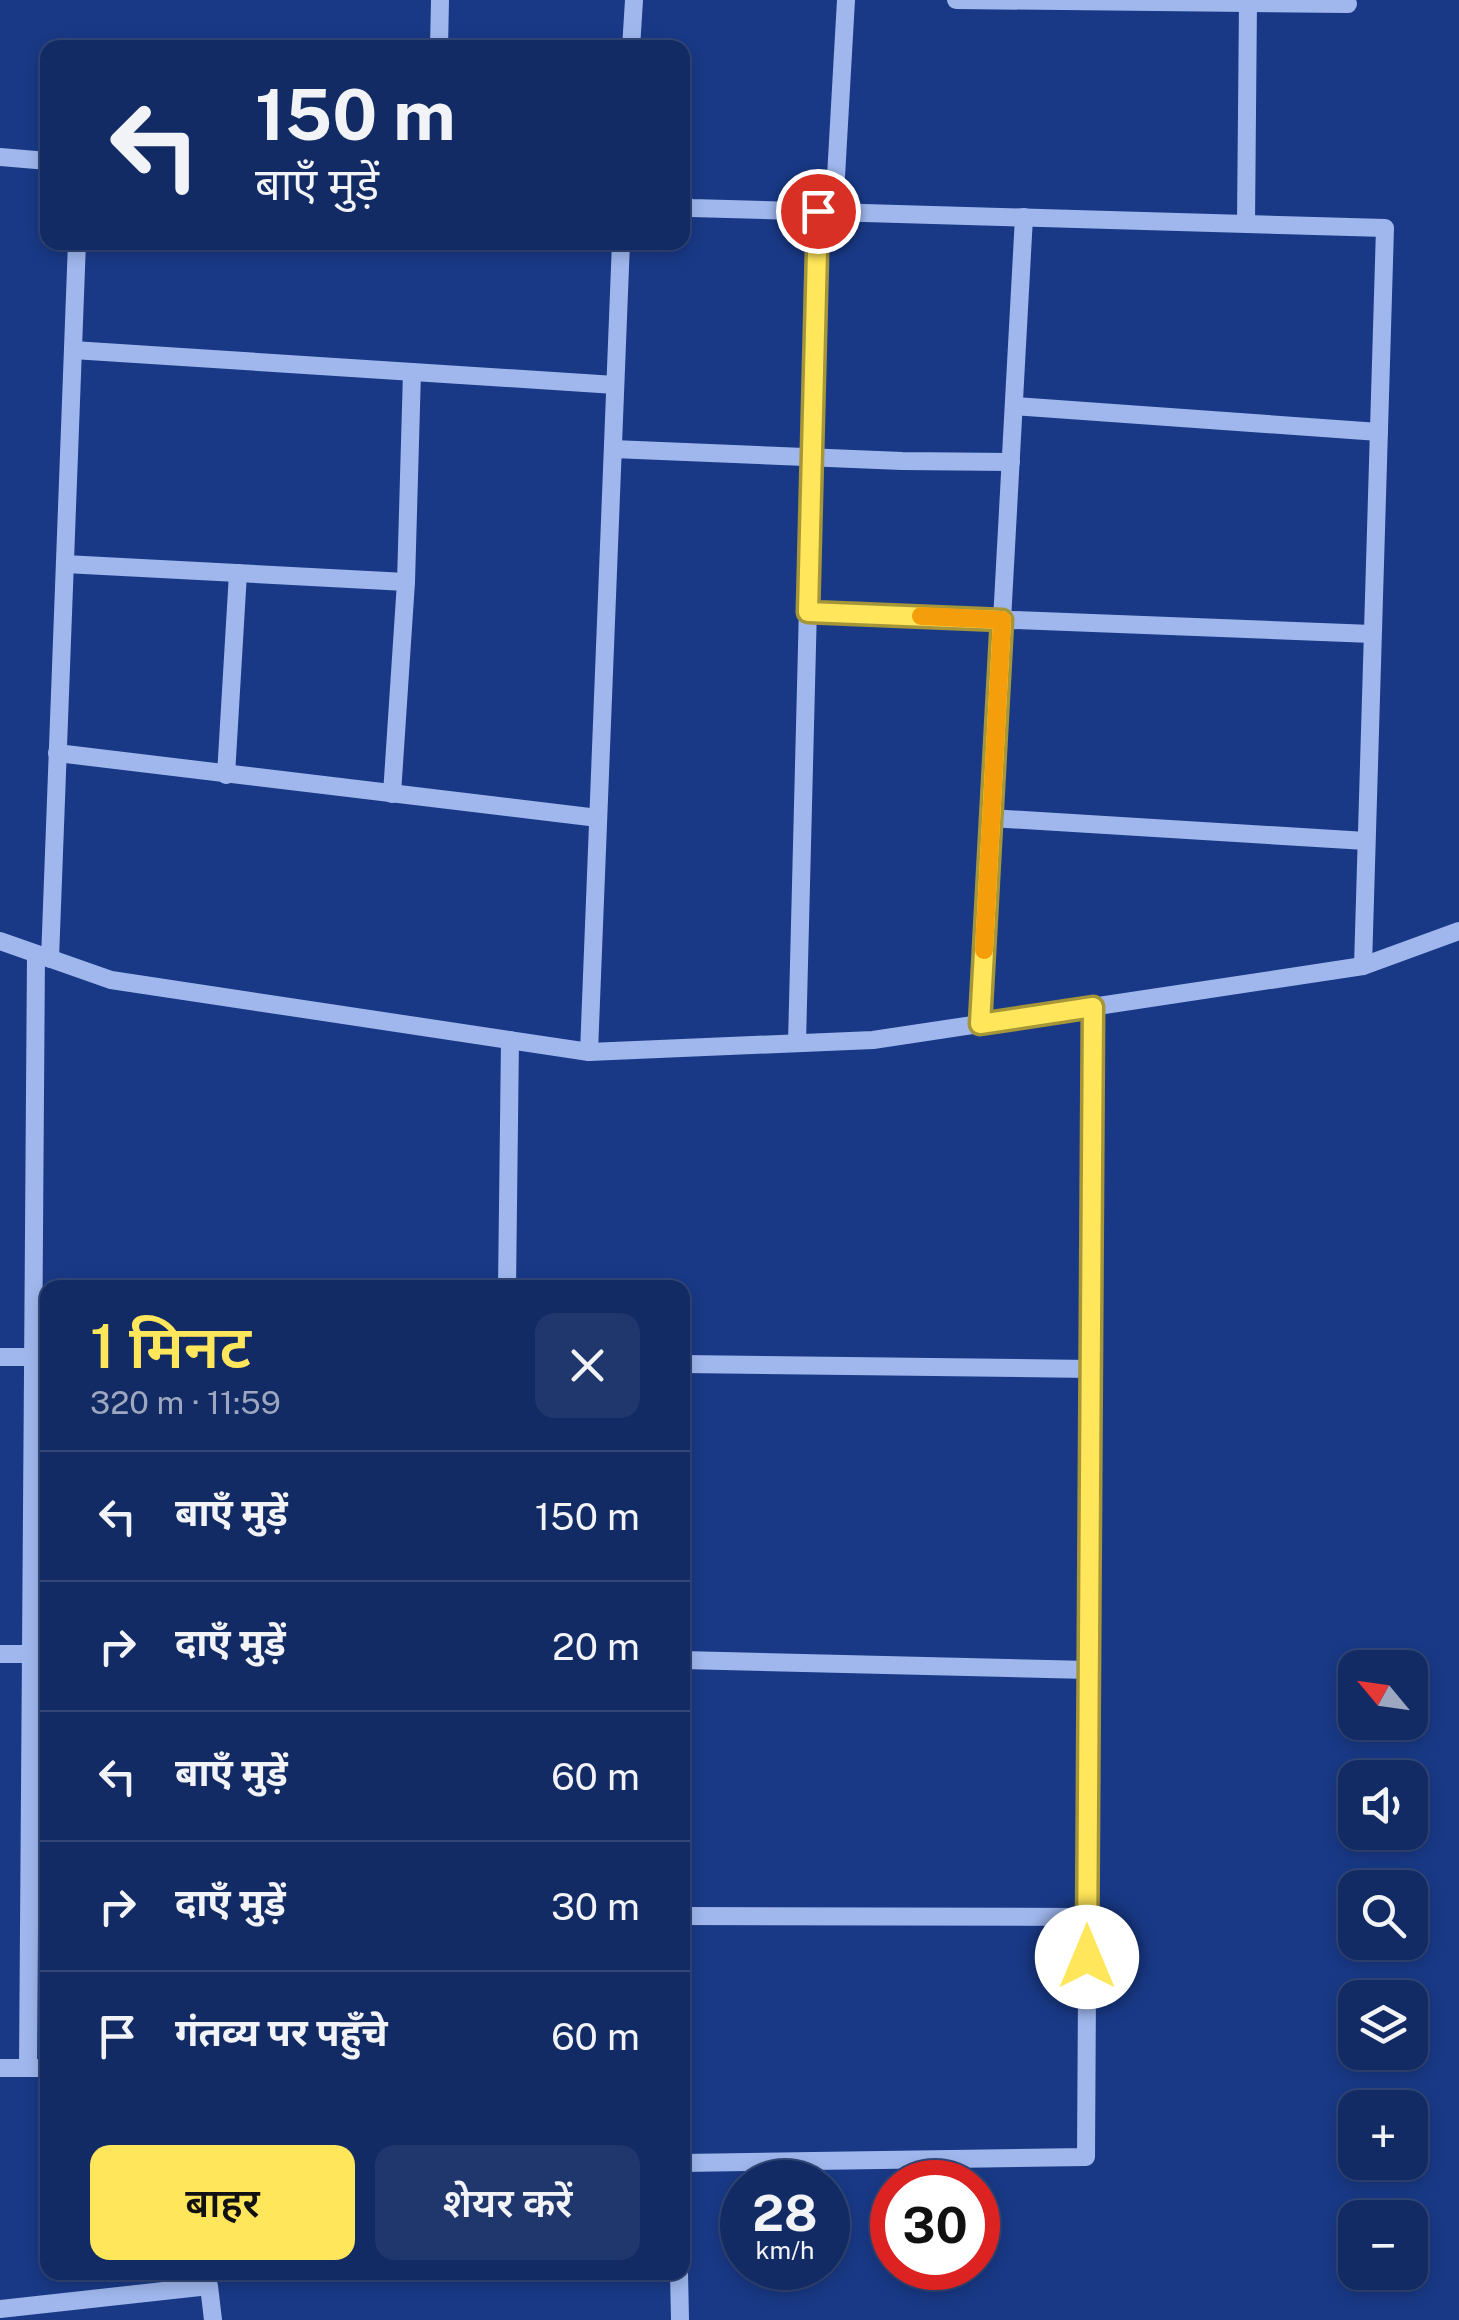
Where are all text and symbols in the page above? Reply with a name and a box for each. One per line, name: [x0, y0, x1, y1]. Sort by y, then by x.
text: 150 m: [255, 73, 456, 156]
icon: left: [90, 80, 220, 210]
text: बाएँ मुड़ें: [255, 157, 379, 210]
pin: [776, 169, 861, 254]
icon: arrive: [791, 184, 846, 239]
text: 1 मिनट: [90, 1311, 251, 1382]
button: close: [535, 1313, 640, 1418]
text: 320 m · 11:59: [90, 1384, 281, 1421]
icon: left: [90, 1489, 145, 1544]
text: बाएँ मुड़ें: [175, 1490, 288, 1535]
text: 150 m: [535, 1494, 640, 1539]
icon: right: [90, 1619, 145, 1674]
text: दाएँ मुड़ें: [175, 1620, 286, 1665]
text: 20 m: [552, 1624, 640, 1669]
north arrow: [1338, 1650, 1428, 1740]
map controls: [1338, 1650, 1428, 2290]
icon: left: [90, 1749, 145, 1804]
text: बाएँ मुड़ें: [175, 1750, 288, 1795]
text: 60 m: [551, 1754, 640, 1799]
button: sound: [1338, 1760, 1428, 1850]
button: search: [1338, 1870, 1428, 1960]
icon: right: [90, 1879, 145, 1934]
text: दाएँ मुड़ें: [175, 1880, 286, 1925]
text: 30 m: [551, 1884, 640, 1929]
position arrow: [1035, 1905, 1139, 2009]
button: layers: [1338, 1980, 1428, 2070]
icon: arrive: [90, 2009, 145, 2064]
text: गंतव्य पर पहुँचे: [175, 2010, 388, 2055]
text: 60 m: [551, 2014, 640, 2059]
button: +: [1338, 2090, 1428, 2180]
button: बाहर: [90, 2145, 355, 2260]
button: शेयर करें: [375, 2145, 640, 2260]
speed limit sign: 30: [870, 2160, 1000, 2290]
text: 28: [752, 2183, 818, 2242]
button: −: [1338, 2200, 1428, 2290]
text: km/h: [756, 2235, 814, 2265]

